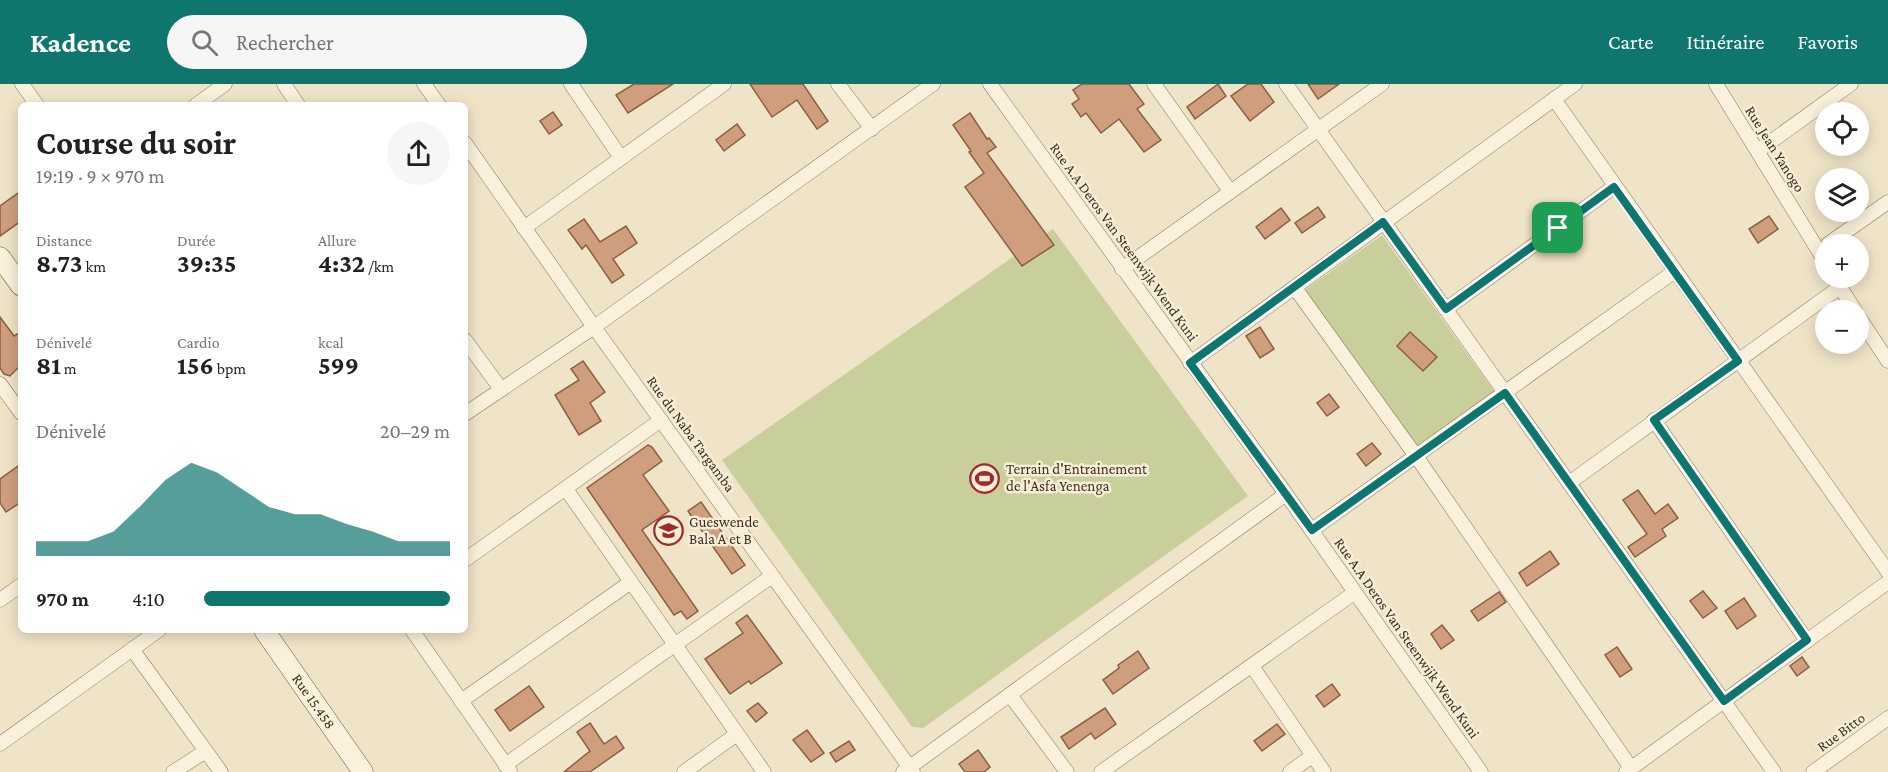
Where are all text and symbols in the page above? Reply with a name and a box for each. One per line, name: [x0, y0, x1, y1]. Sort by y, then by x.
search box: [167, 15, 587, 69]
icon: search: [188, 26, 221, 59]
text: Kadence: [30, 27, 131, 58]
text: Rechercher: [236, 30, 334, 55]
text: Carte: [1608, 30, 1654, 54]
text: Itinéraire: [1687, 30, 1764, 54]
text: Favoris: [1797, 30, 1858, 54]
map controls: [1815, 102, 1869, 354]
button: locate: [1815, 102, 1869, 156]
street label: Rue Jean Yanogo: [1741, 103, 1808, 196]
button: share: [387, 122, 450, 185]
text: Course du soir: [36, 124, 236, 161]
street label: Rue A.A Deros Van Steenwijk Wend Kuni: [1046, 140, 1201, 345]
text: 19:19 · 9 × 970 m: [36, 165, 165, 187]
button: layers: [1815, 168, 1869, 222]
pin: [1532, 202, 1583, 253]
icon: arrive: [1541, 211, 1574, 244]
text: Distance: [36, 232, 92, 249]
text: Durée: [177, 232, 216, 249]
text: Allure: [318, 232, 356, 249]
button: +: [1815, 234, 1869, 288]
text: 8.73: [36, 249, 83, 278]
text: 39:35: [177, 249, 237, 278]
text: 4:32: [318, 249, 365, 278]
text: km: [83, 258, 106, 275]
text: /km: [365, 258, 394, 275]
button: −: [1815, 300, 1869, 354]
text: Dénivelé: [36, 334, 92, 351]
text: Cardio: [177, 334, 220, 351]
text: kcal: [318, 334, 344, 351]
text: 81: [36, 351, 61, 380]
text: 156: [177, 351, 214, 380]
text: 599: [318, 351, 359, 380]
text: m: [61, 360, 77, 377]
text: bpm: [214, 360, 246, 377]
street label: Rue du Naba Targamba: [643, 373, 738, 495]
text: Dénivelé: [36, 420, 106, 442]
text: 20–29 m: [380, 420, 450, 442]
place label: Terrain d'Entrainement de l'Asfa Yenenga: [1006, 461, 1148, 495]
sports icon: Terrain d'Entrainement de l'Asfa Yenenga: [969, 462, 1001, 494]
place label: Gueswende Bala A et B: [689, 514, 759, 547]
school or university icon: Gueswende Bala A et B: [652, 515, 684, 547]
street label: Rue A.A Deros Van Steenwijk Wend Kuni: [1331, 535, 1483, 742]
text: 970 m: [36, 588, 89, 610]
text: 4:10: [132, 588, 165, 610]
street label: Rue 15.458: [289, 671, 338, 732]
street label: Rue Bitto: [1814, 709, 1868, 755]

